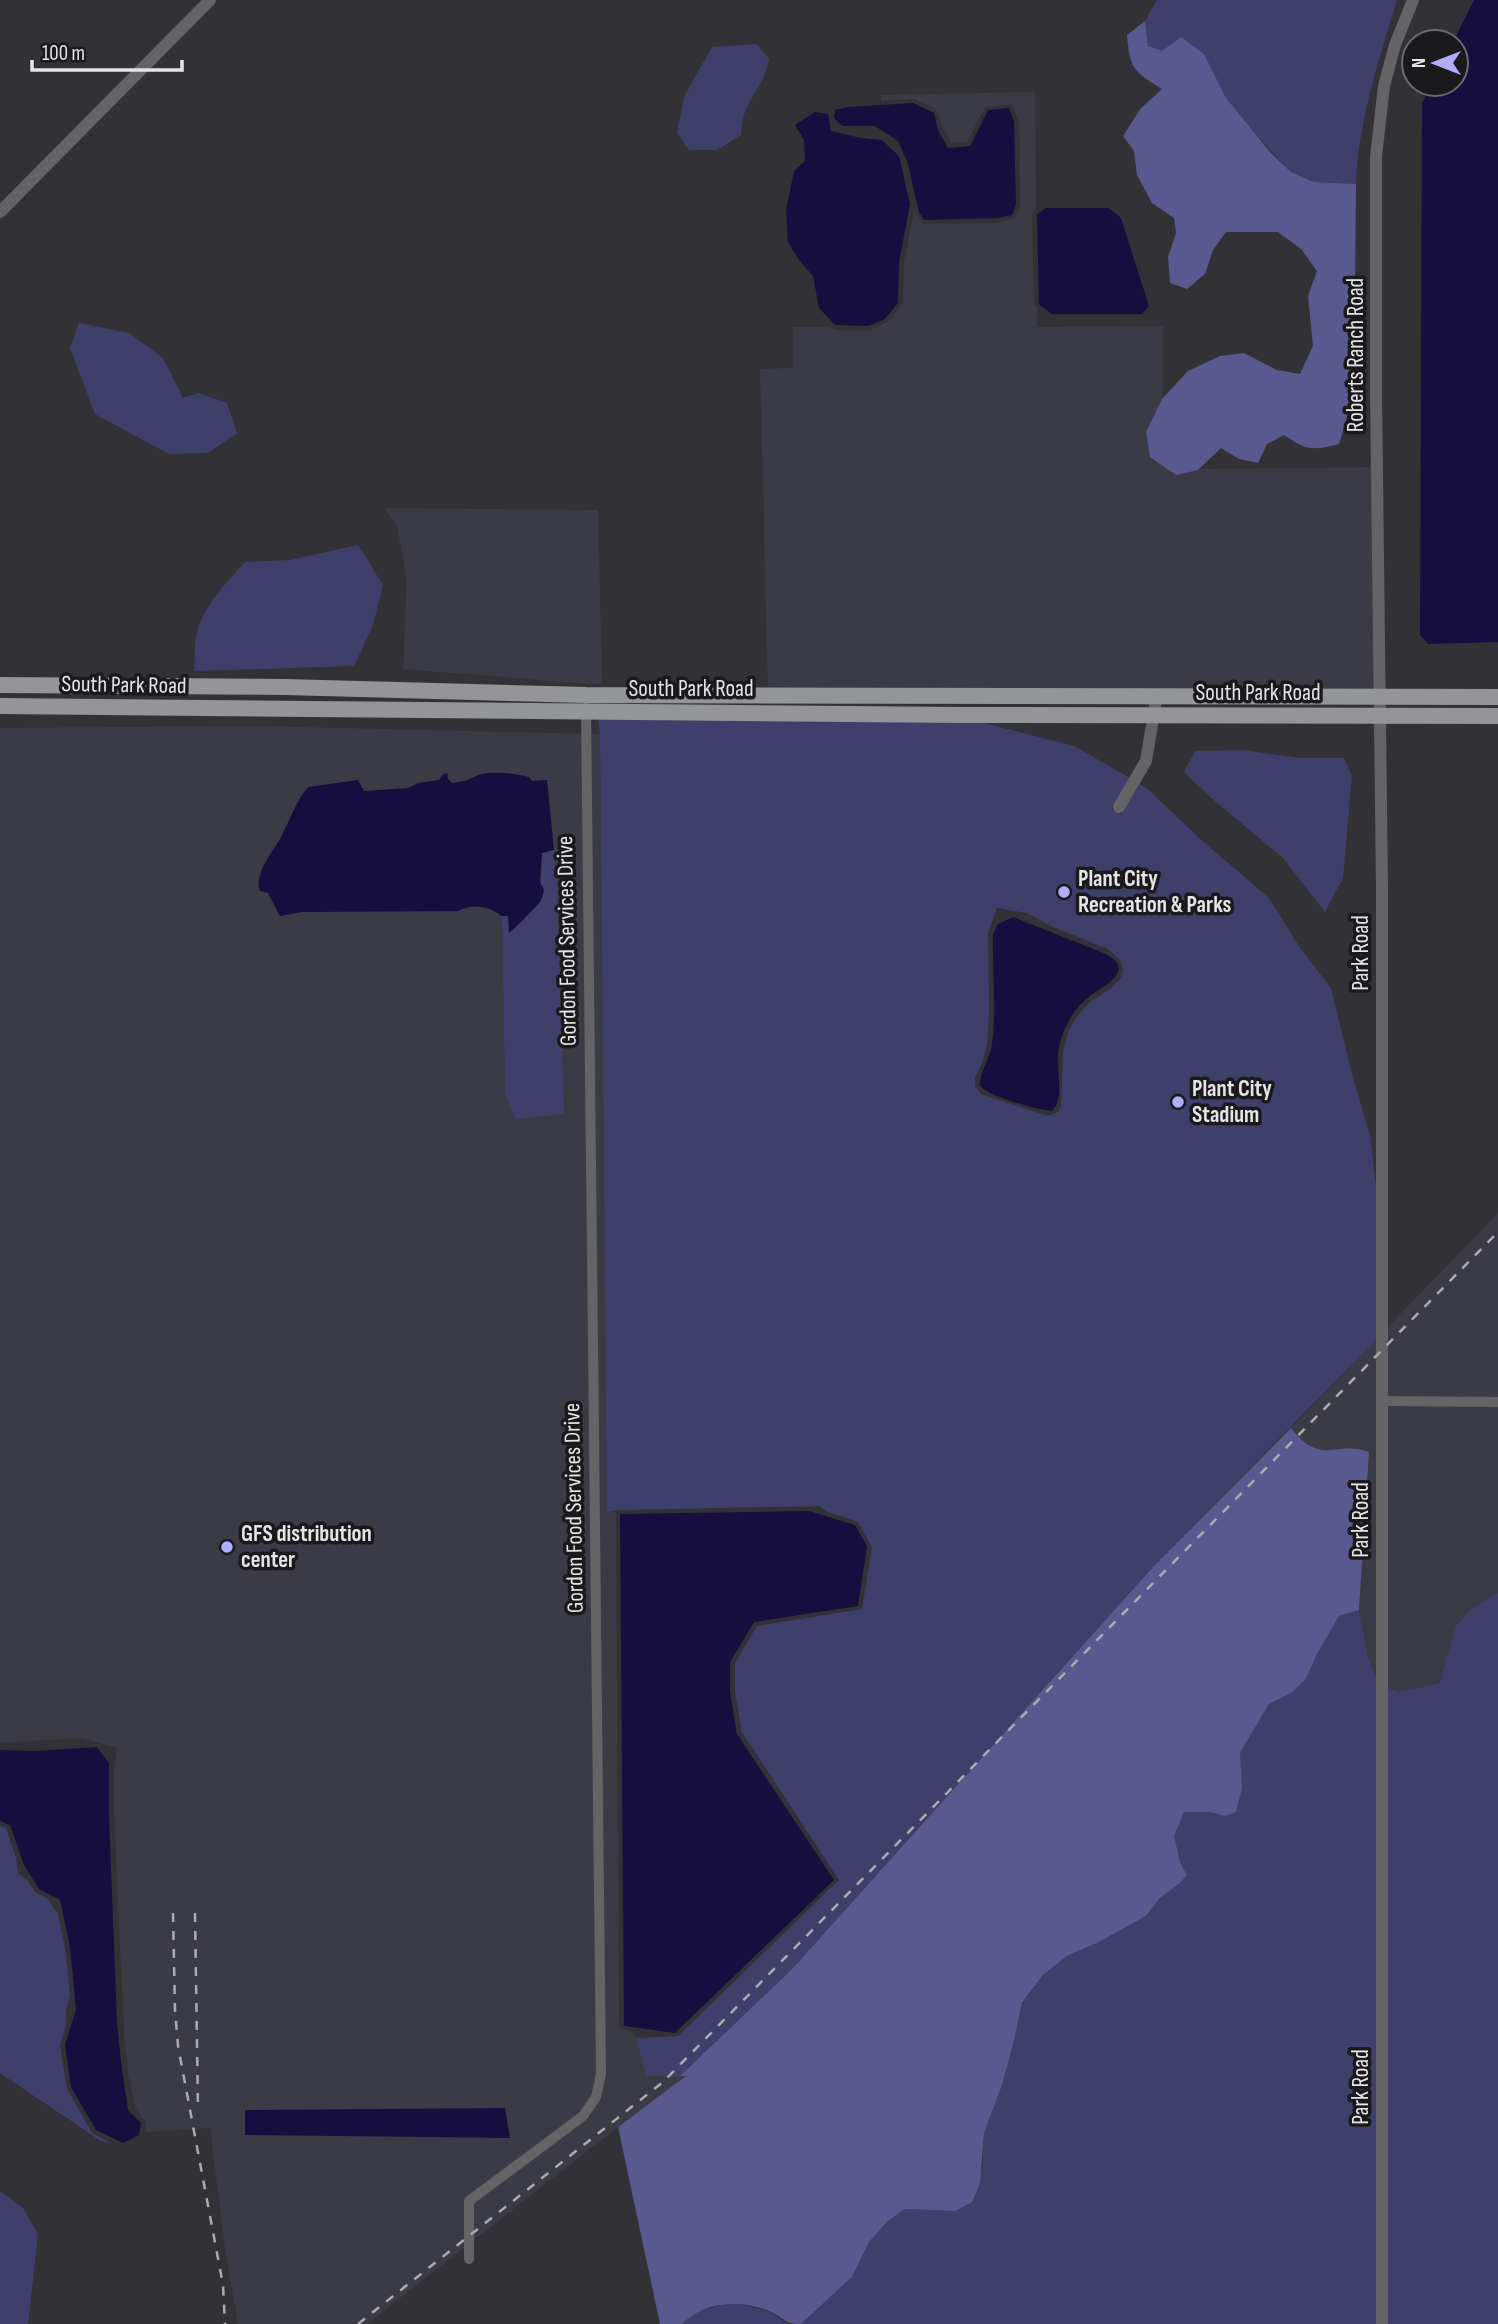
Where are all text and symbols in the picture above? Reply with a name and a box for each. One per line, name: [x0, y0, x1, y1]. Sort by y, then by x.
scale bar: [32, 28, 182, 72]
north arrow: [1400, 28, 1470, 98]
text: 100 m: [42, 41, 85, 66]
text: N: [1408, 58, 1431, 68]
street label: Roberts Ranch Road: [1342, 278, 1370, 432]
street label: South Park Road: [61, 670, 187, 700]
street label: South Park Road: [628, 675, 754, 703]
street label: South Park Road: [1195, 679, 1321, 707]
street label: Gordon Food Services Drive: [551, 836, 583, 1046]
place label: Plant City Recreation & Parks: [1078, 865, 1231, 919]
marker: Plant City Recreation & Parks: [1056, 884, 1072, 900]
street label: Park Road: [1347, 915, 1375, 991]
place label: Plant City Stadium: [1192, 1075, 1272, 1129]
marker: Plant City Stadium: [1170, 1094, 1186, 1110]
street label: Gordon Food Services Drive: [558, 1403, 590, 1613]
street label: Park Road: [1347, 1482, 1375, 1558]
place label: GFS distribution center: [241, 1520, 372, 1574]
marker: GFS distribution center: [219, 1539, 235, 1555]
street label: Park Road: [1347, 2049, 1375, 2125]

